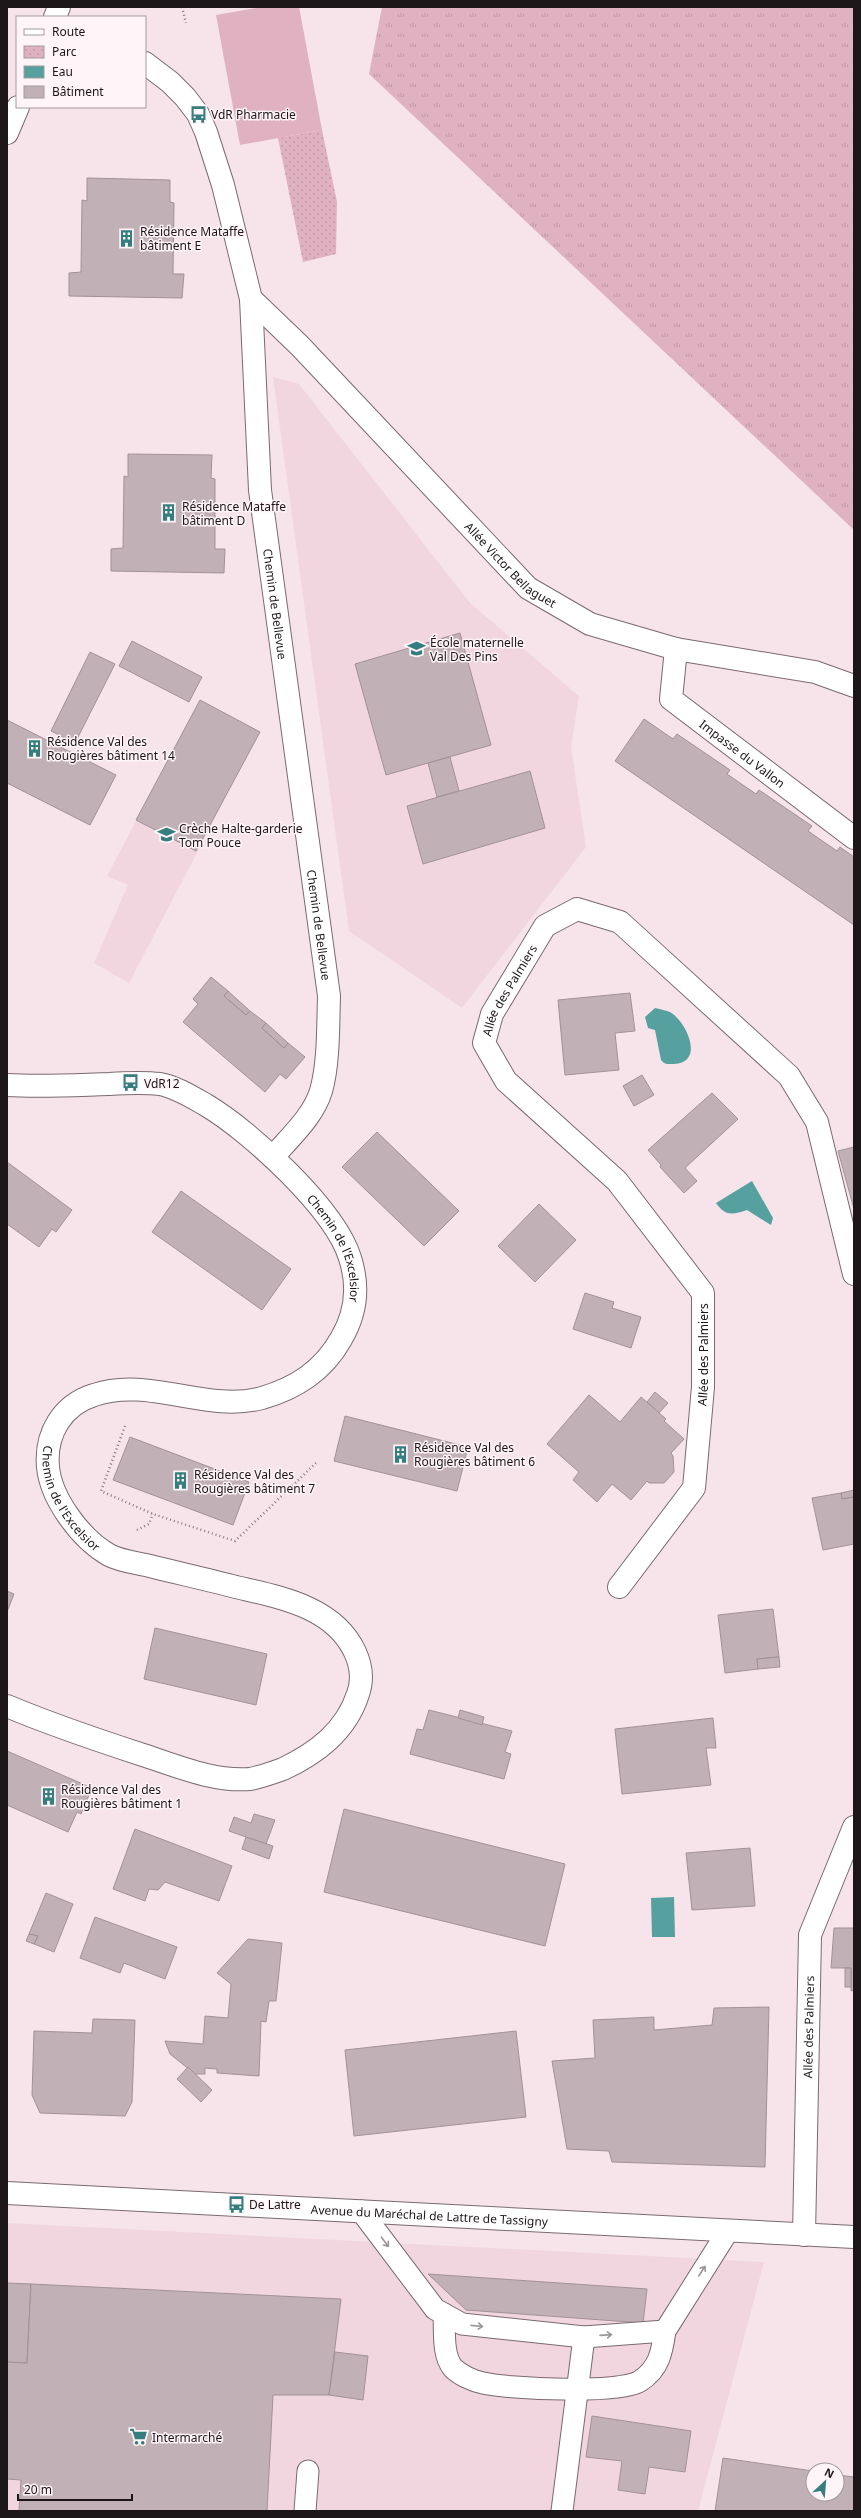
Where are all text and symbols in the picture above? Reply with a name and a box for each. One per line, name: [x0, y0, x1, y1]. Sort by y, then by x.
legend: [16, 16, 146, 108]
text: Route: [52, 23, 85, 40]
text: Parc: [52, 43, 77, 60]
text: Eau: [52, 63, 73, 80]
text: Bâtiment: [52, 83, 104, 100]
bus stop icon: VdR Pharmacie: [188, 104, 208, 124]
place label: VdR Pharmacie: [211, 106, 296, 123]
place label: Résidence Mataffe bâtiment E: [140, 223, 244, 254]
building icon: Résidence Mataffe bâtiment E: [117, 228, 137, 248]
place label: Résidence Mataffe bâtiment D: [182, 498, 286, 529]
building icon: Résidence Mataffe bâtiment D: [159, 503, 179, 523]
street label: Allée Victor Bellaguet: [461, 518, 560, 612]
street label: Chemin de Bellevue: [260, 548, 292, 661]
place label: École maternelle Val Des Pins: [430, 634, 524, 665]
school or university icon: École maternelle Val Des Pins: [407, 639, 427, 659]
street label: Impasse du Vallon: [696, 715, 789, 791]
place label: Résidence Val des Rougières bâtiment 14: [47, 733, 175, 764]
building icon: Résidence Val des Rougières bâtiment 14: [24, 738, 44, 758]
place label: Crèche Halte-garderie Tom Pouce: [179, 820, 303, 851]
school or university icon: Crèche Halte-garderie Tom Pouce: [156, 825, 176, 845]
street label: Chemin de Bellevue: [303, 869, 335, 982]
street label: Allée des Palmiers: [478, 941, 541, 1038]
bus stop icon: VdR12: [121, 1073, 141, 1093]
place label: VdR12: [144, 1075, 180, 1092]
street label: Chemin de l'Excelsior: [304, 1190, 364, 1303]
street label: Allée des Palmiers: [693, 1303, 712, 1407]
place label: Résidence Val des Rougières bâtiment 6: [414, 1439, 535, 1470]
street label: Chemin de l'Excelsior: [39, 1444, 104, 1555]
building icon: Résidence Val des Rougières bâtiment 6: [391, 1444, 411, 1464]
place label: Résidence Val des Rougières bâtiment 7: [194, 1466, 315, 1497]
building icon: Résidence Val des Rougières bâtiment 7: [171, 1471, 191, 1491]
place label: Résidence Val des Rougières bâtiment 1: [61, 1781, 182, 1812]
building icon: Résidence Val des Rougières bâtiment 1: [38, 1786, 58, 1806]
street label: Allée des Palmiers: [799, 1975, 818, 2078]
bus stop icon: De Lattre: [226, 2194, 246, 2214]
place label: De Lattre: [249, 2196, 301, 2213]
street label: Avenue du Maréchal de Lattre de Tassigny: [310, 2200, 549, 2230]
one-way arrow: [381, 2236, 389, 2247]
one-way arrow: [698, 2266, 706, 2277]
one-way arrow: [470, 2322, 483, 2330]
one-way arrow: [599, 2332, 612, 2339]
supermarket icon: Intermarché: [129, 2427, 149, 2447]
place label: Intermarché: [152, 2429, 222, 2446]
north arrow: [805, 2462, 845, 2502]
text: N: [822, 2464, 837, 2481]
scale bar: [18, 2476, 132, 2502]
text: 20 m: [24, 2481, 52, 2498]

